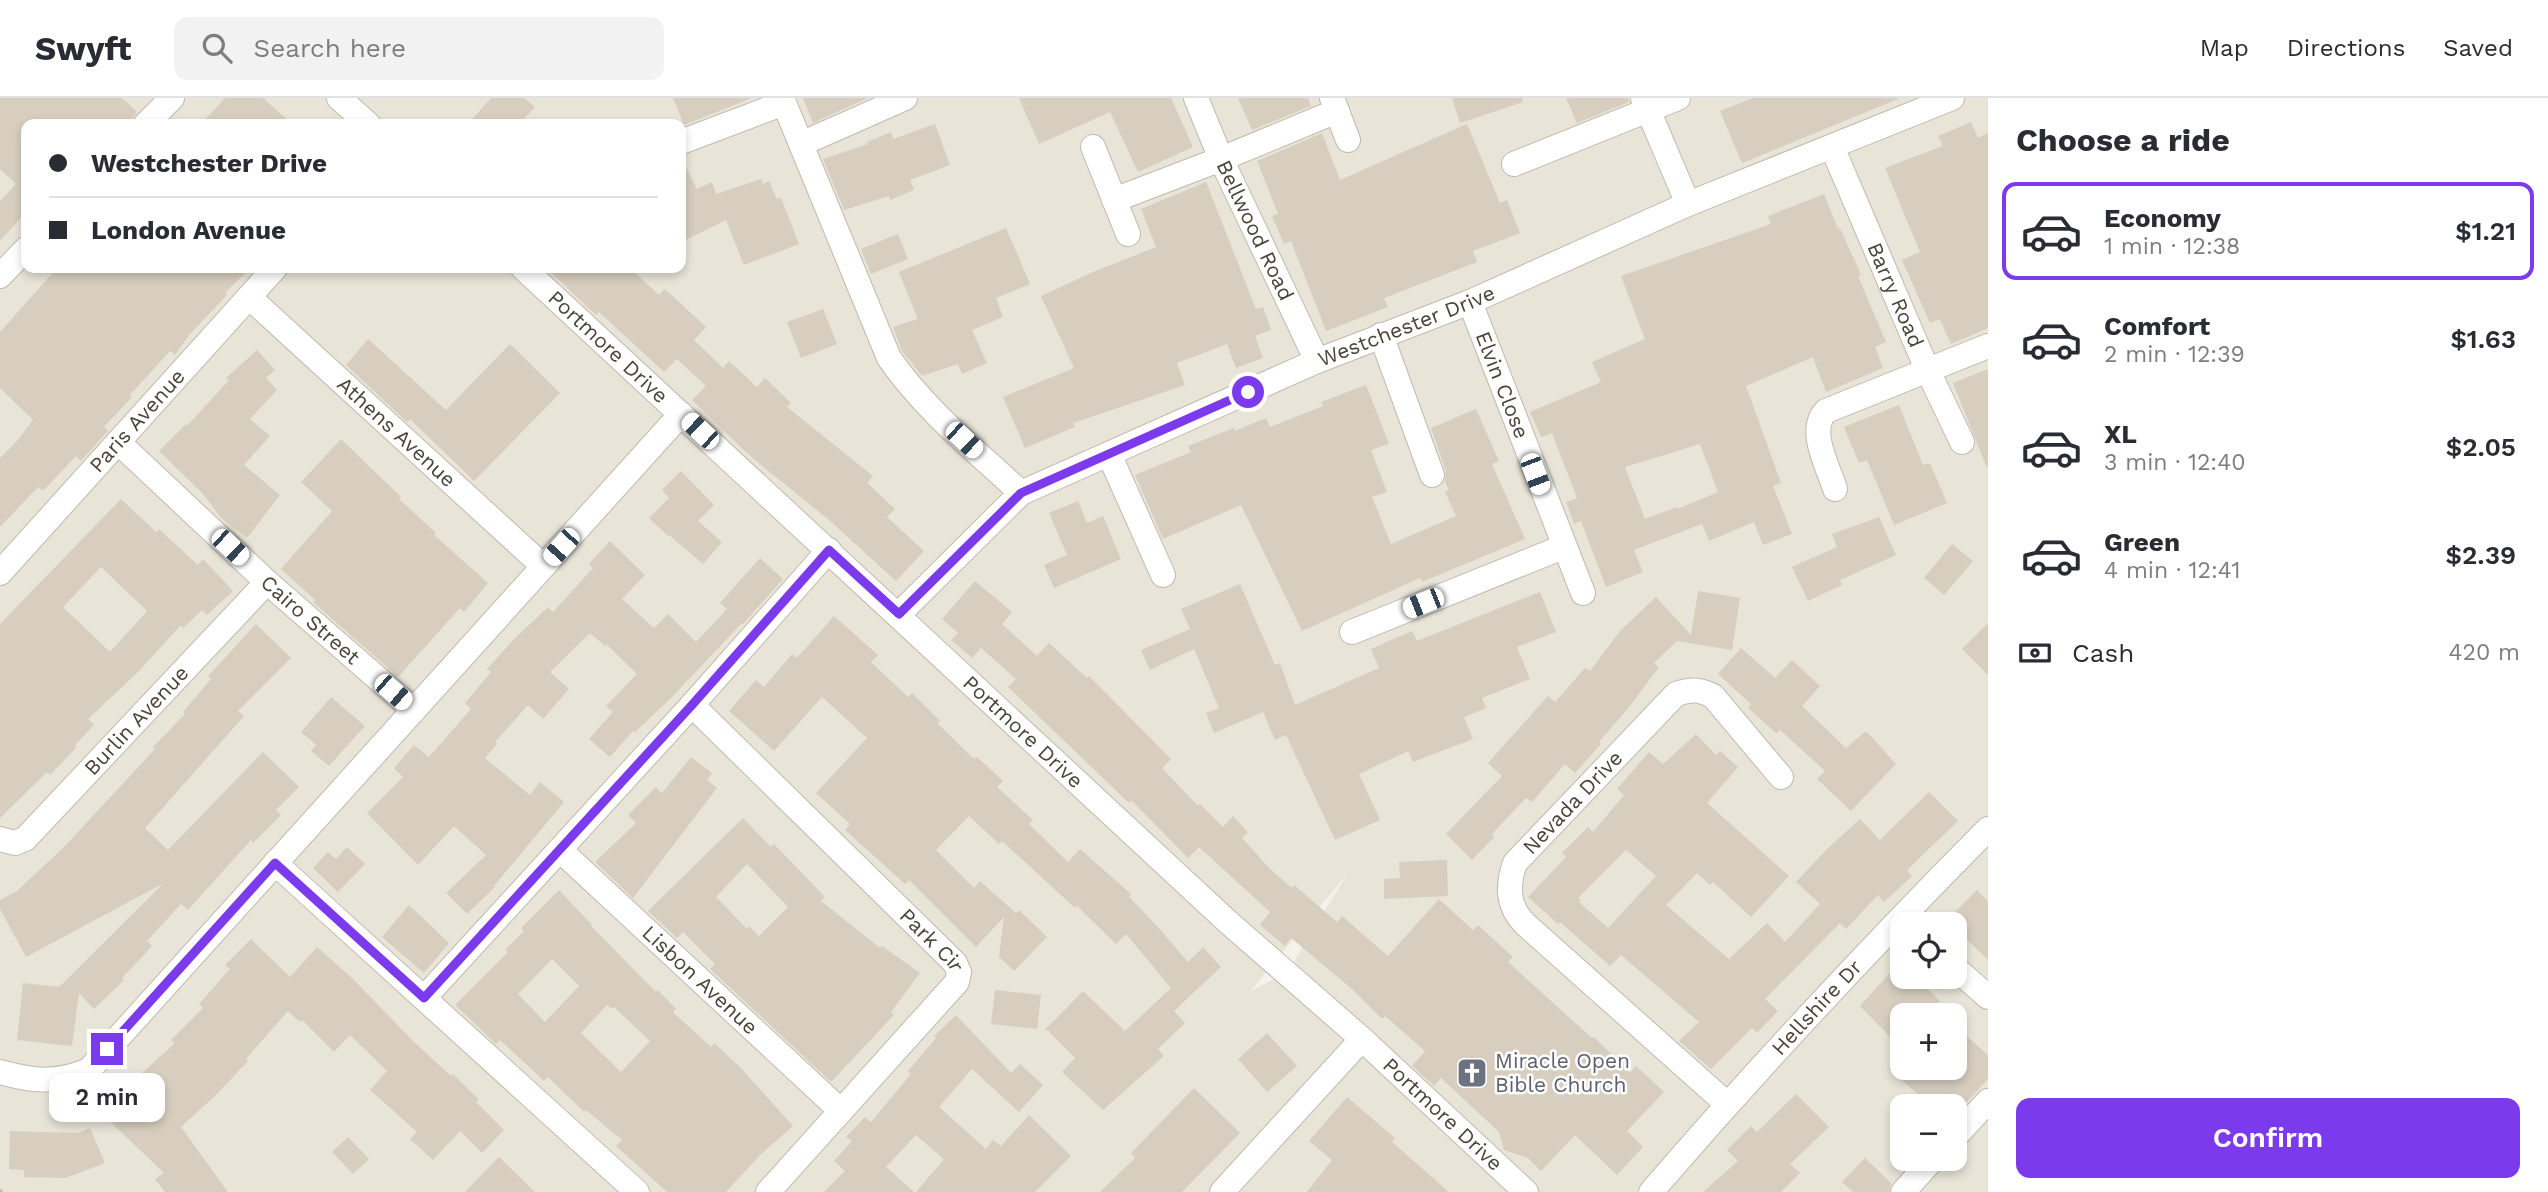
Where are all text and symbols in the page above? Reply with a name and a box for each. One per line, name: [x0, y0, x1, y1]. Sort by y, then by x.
search box: [174, 17, 664, 80]
text: Swyft: [35, 29, 132, 68]
icon: search: [198, 29, 236, 67]
text: Search here: [254, 33, 406, 63]
text: Map: [2200, 34, 2249, 62]
text: Directions: [2287, 34, 2405, 62]
text: Saved: [2443, 34, 2513, 62]
text: Choose a ride: [2016, 121, 2230, 159]
text: Westchester Drive: [91, 148, 327, 178]
street label: Bellwood Road: [1211, 156, 1299, 304]
icon: car: [2020, 200, 2083, 263]
text: Economy: [2104, 203, 2221, 233]
text: London Avenue: [91, 215, 286, 245]
text: $1.21: [2455, 216, 2516, 246]
text: 1 min · 12:38: [2104, 233, 2240, 260]
street label: Barry Road: [1862, 239, 1929, 351]
street label: Westchester Drive: [1314, 279, 1499, 371]
street label: Portmore Drive: [543, 285, 673, 408]
icon: car: [2020, 308, 2083, 371]
text: Comfort: [2104, 311, 2210, 341]
text: $1.63: [2450, 324, 2516, 354]
street label: Elvin Close: [1471, 328, 1535, 442]
text: 2 min · 12:39: [2104, 341, 2245, 368]
street label: Paris Avenue: [84, 364, 190, 477]
street label: Athens Avenue: [332, 371, 461, 492]
route start: [1232, 376, 1264, 408]
car: [678, 409, 723, 453]
icon: car: [2020, 416, 2083, 479]
car: [942, 418, 987, 462]
text: XL: [2104, 419, 2137, 449]
text: $2.05: [2446, 432, 2516, 462]
text: 3 min · 12:40: [2104, 449, 2246, 476]
car: [1518, 451, 1553, 497]
car: [540, 524, 583, 570]
icon: car: [2020, 524, 2083, 587]
car: [208, 525, 253, 569]
text: Green: [2104, 527, 2180, 557]
text: $2.39: [2445, 540, 2516, 570]
text: 4 min · 12:41: [2104, 557, 2240, 584]
street label: Cairo Street: [256, 570, 366, 669]
car: [1400, 585, 1447, 621]
icon: cash: [2016, 634, 2054, 672]
text: Cash: [2072, 638, 2134, 668]
text: 420 m: [2448, 639, 2520, 666]
street label: Burlin Avenue: [79, 660, 194, 780]
car: [371, 670, 416, 714]
street label: Portmore Drive: [958, 670, 1088, 793]
street label: Nevada Drive: [1517, 745, 1627, 859]
street label: Park Cir: [895, 903, 970, 975]
map controls: [1890, 912, 1967, 1171]
button: locate: [1890, 912, 1967, 989]
street label: Lisbon Avenue: [637, 920, 763, 1039]
street label: Hellshire Dr: [1766, 954, 1867, 1060]
button: +: [1890, 1003, 1967, 1080]
route end: [91, 1033, 123, 1065]
place label: Miracle Open Bible Church: [1495, 1048, 1630, 1097]
street label: Portmore Drive: [1378, 1052, 1508, 1176]
church icon: Miracle Open Bible Church: [1455, 1056, 1489, 1090]
callout: 2 min: [49, 1074, 165, 1122]
text: 2 min: [75, 1084, 139, 1111]
button: −: [1890, 1094, 1967, 1171]
button: Confirm: [2016, 1098, 2520, 1178]

